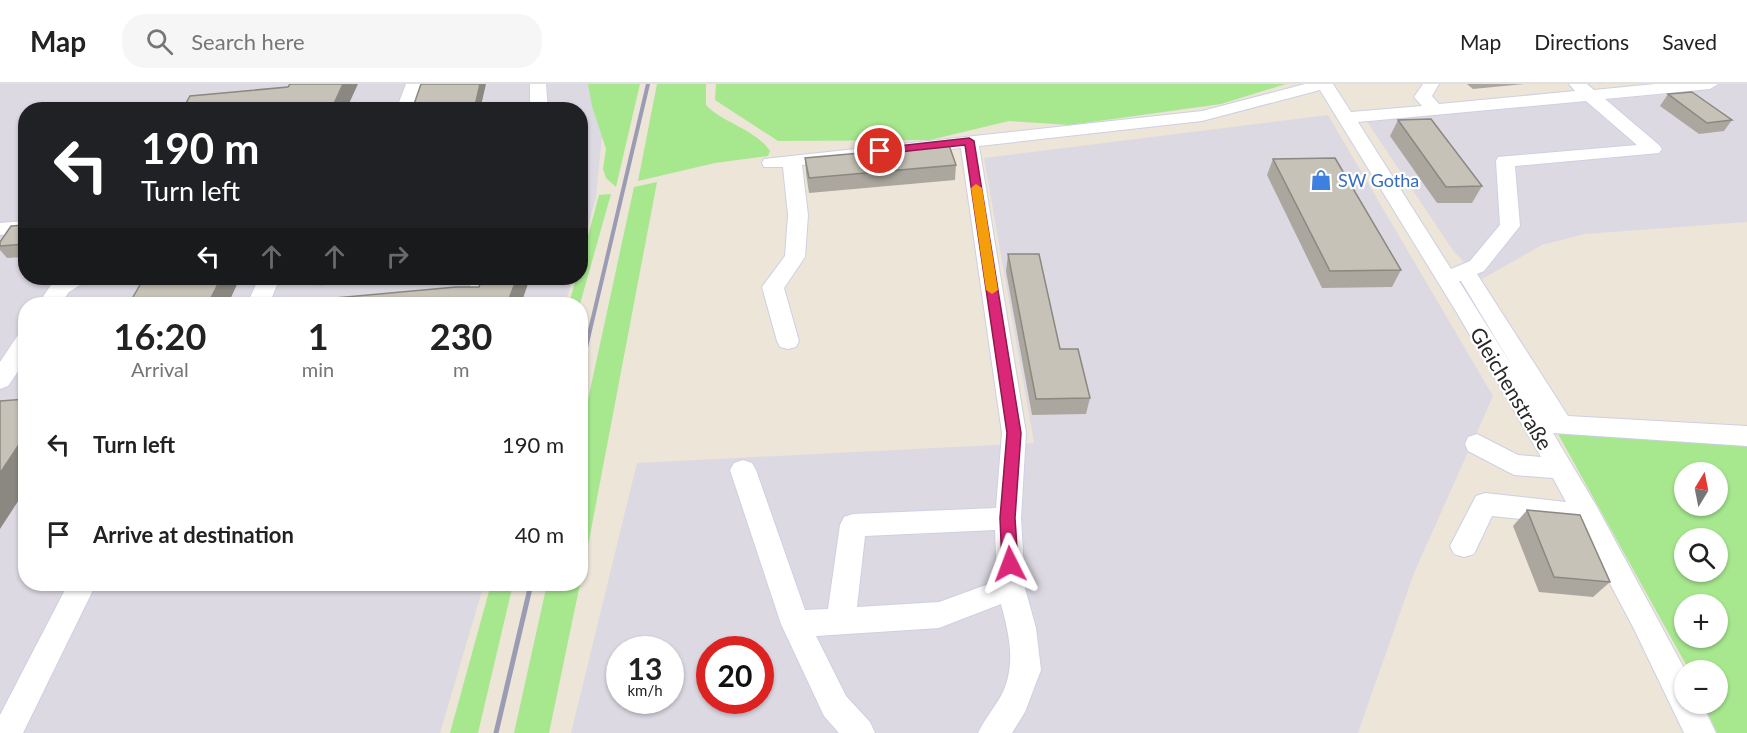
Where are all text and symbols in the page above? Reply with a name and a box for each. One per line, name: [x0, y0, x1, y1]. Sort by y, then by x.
search box: [122, 14, 542, 68]
text: Map: [30, 24, 86, 58]
icon: search: [143, 25, 176, 58]
text: Search here: [191, 28, 305, 55]
text: Map: [1460, 29, 1501, 54]
text: Directions: [1534, 29, 1629, 54]
text: Saved: [1662, 29, 1717, 54]
text: 190 m: [141, 123, 259, 173]
pin: [854, 125, 905, 176]
icon: left: [42, 126, 120, 204]
icon: arrive: [863, 134, 896, 167]
shop icon: SW Gotha: [1309, 168, 1333, 192]
place label: SW Gotha: [1338, 169, 1419, 191]
text: Turn left: [141, 174, 240, 207]
icon: left: [192, 240, 225, 273]
icon: ahead: [255, 240, 288, 273]
icon: ahead: [318, 240, 351, 273]
icon: right: [381, 240, 414, 273]
text: 16:20: [114, 314, 206, 358]
text: 1: [308, 314, 329, 358]
text: 230: [430, 314, 492, 358]
street label: Gleichenstraße: [1466, 322, 1558, 454]
text: Arrival: [131, 357, 189, 381]
text: min: [302, 357, 334, 381]
text: m: [453, 357, 469, 381]
icon: left: [42, 428, 75, 461]
text: Turn left: [93, 431, 175, 458]
text: 190 m: [502, 431, 564, 458]
north arrow: [1674, 462, 1728, 516]
map controls: [1674, 462, 1728, 714]
icon: arrive: [42, 518, 75, 551]
text: Arrive at destination: [93, 521, 294, 548]
text: 40 m: [515, 521, 564, 548]
button: search: [1674, 528, 1728, 582]
position arrow: [978, 532, 1042, 596]
button: +: [1674, 594, 1728, 648]
speed limit sign: 20: [696, 636, 774, 714]
text: 13: [628, 650, 662, 686]
button: −: [1674, 660, 1728, 714]
text: km/h: [627, 681, 663, 699]

